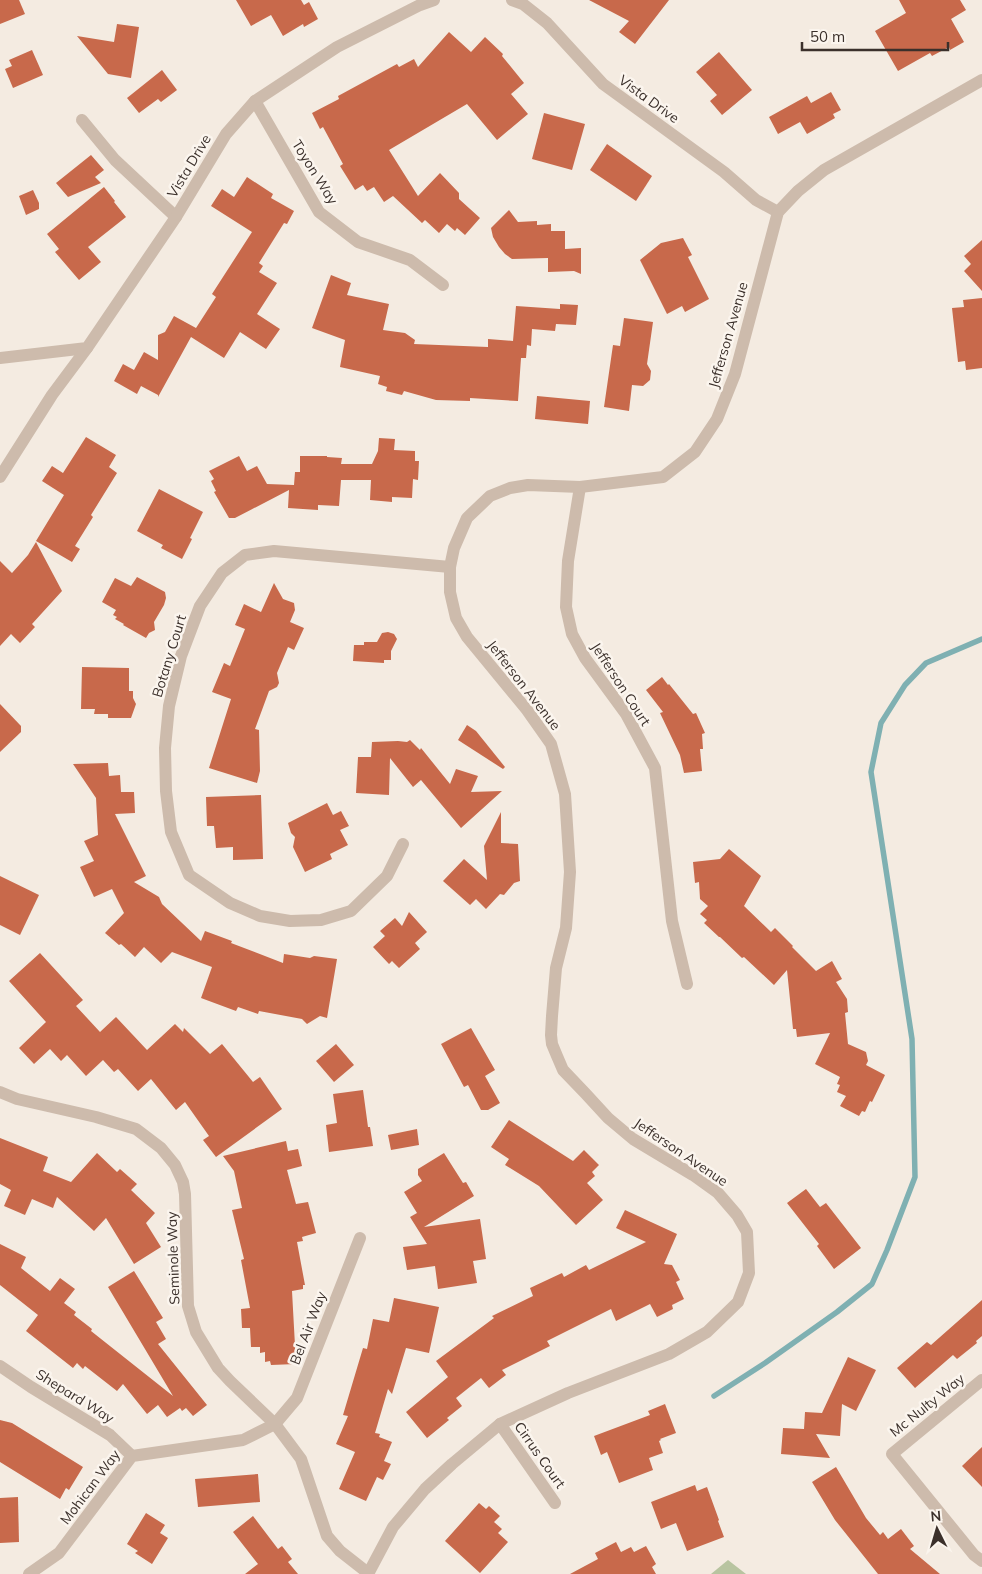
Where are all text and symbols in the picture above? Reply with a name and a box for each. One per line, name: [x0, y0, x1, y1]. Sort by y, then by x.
scale bar: [802, 20, 948, 52]
text: 50 m: [810, 27, 845, 46]
street label: Vista Drive: [615, 71, 683, 127]
street label: Vista Drive: [163, 131, 215, 201]
street label: Toyon Way: [288, 136, 342, 208]
street label: Jefferson Avenue: [704, 280, 752, 390]
street label: Botany Court: [148, 612, 190, 700]
street label: Jefferson Avenue: [483, 636, 565, 734]
street label: Jefferson Court: [587, 639, 655, 729]
street label: Jefferson Avenue: [631, 1114, 731, 1190]
street label: Seminole Way: [162, 1211, 184, 1305]
street label: Bel Air Way: [286, 1288, 330, 1367]
street label: Shepard Way: [33, 1365, 118, 1427]
street label: Mc Nulty Way: [886, 1369, 968, 1441]
street label: Cirrus Court: [510, 1418, 570, 1492]
street label: Mohican Way: [56, 1446, 124, 1528]
north arrow: [912, 1504, 962, 1554]
text: N: [930, 1507, 942, 1525]

